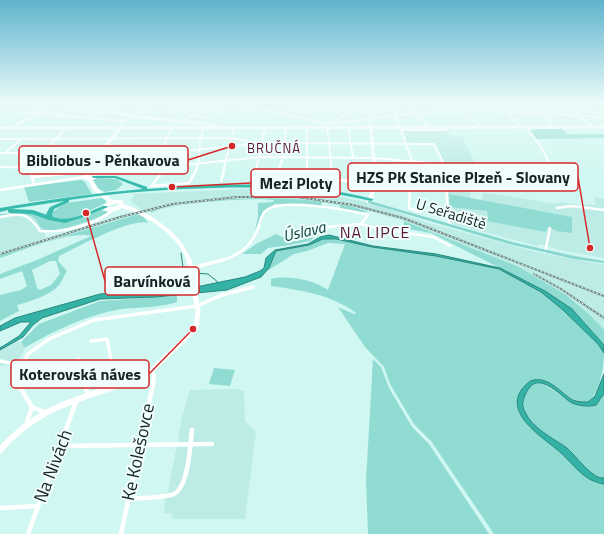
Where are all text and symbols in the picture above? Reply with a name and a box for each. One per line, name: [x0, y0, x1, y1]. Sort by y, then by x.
district label: BRUČNÁ: [247, 138, 301, 158]
callout: Bibliobus - Pěnkavova: [19, 146, 188, 174]
text: Bibliobus - Pěnkavova: [26, 148, 180, 172]
callout: HZS PK Stanice Plzeň - Slovany: [348, 163, 578, 191]
text: HZS PK Stanice Plzeň - Slovany: [356, 165, 570, 189]
callout: Mezi Ploty: [251, 169, 340, 197]
text: Mezi Ploty: [260, 171, 332, 195]
street label: U Seřadiště: [413, 192, 489, 235]
water label: Úslava: [280, 214, 329, 248]
district label: NA LIPCE: [340, 220, 410, 244]
callout: Barvínková: [105, 267, 199, 295]
text: Barvínková: [113, 269, 191, 293]
callout: Koterovská náves: [11, 360, 149, 388]
text: Koterovská náves: [19, 362, 141, 386]
street label: Ke Kolešovce: [114, 401, 161, 503]
street label: Na Nivách: [26, 425, 79, 506]

